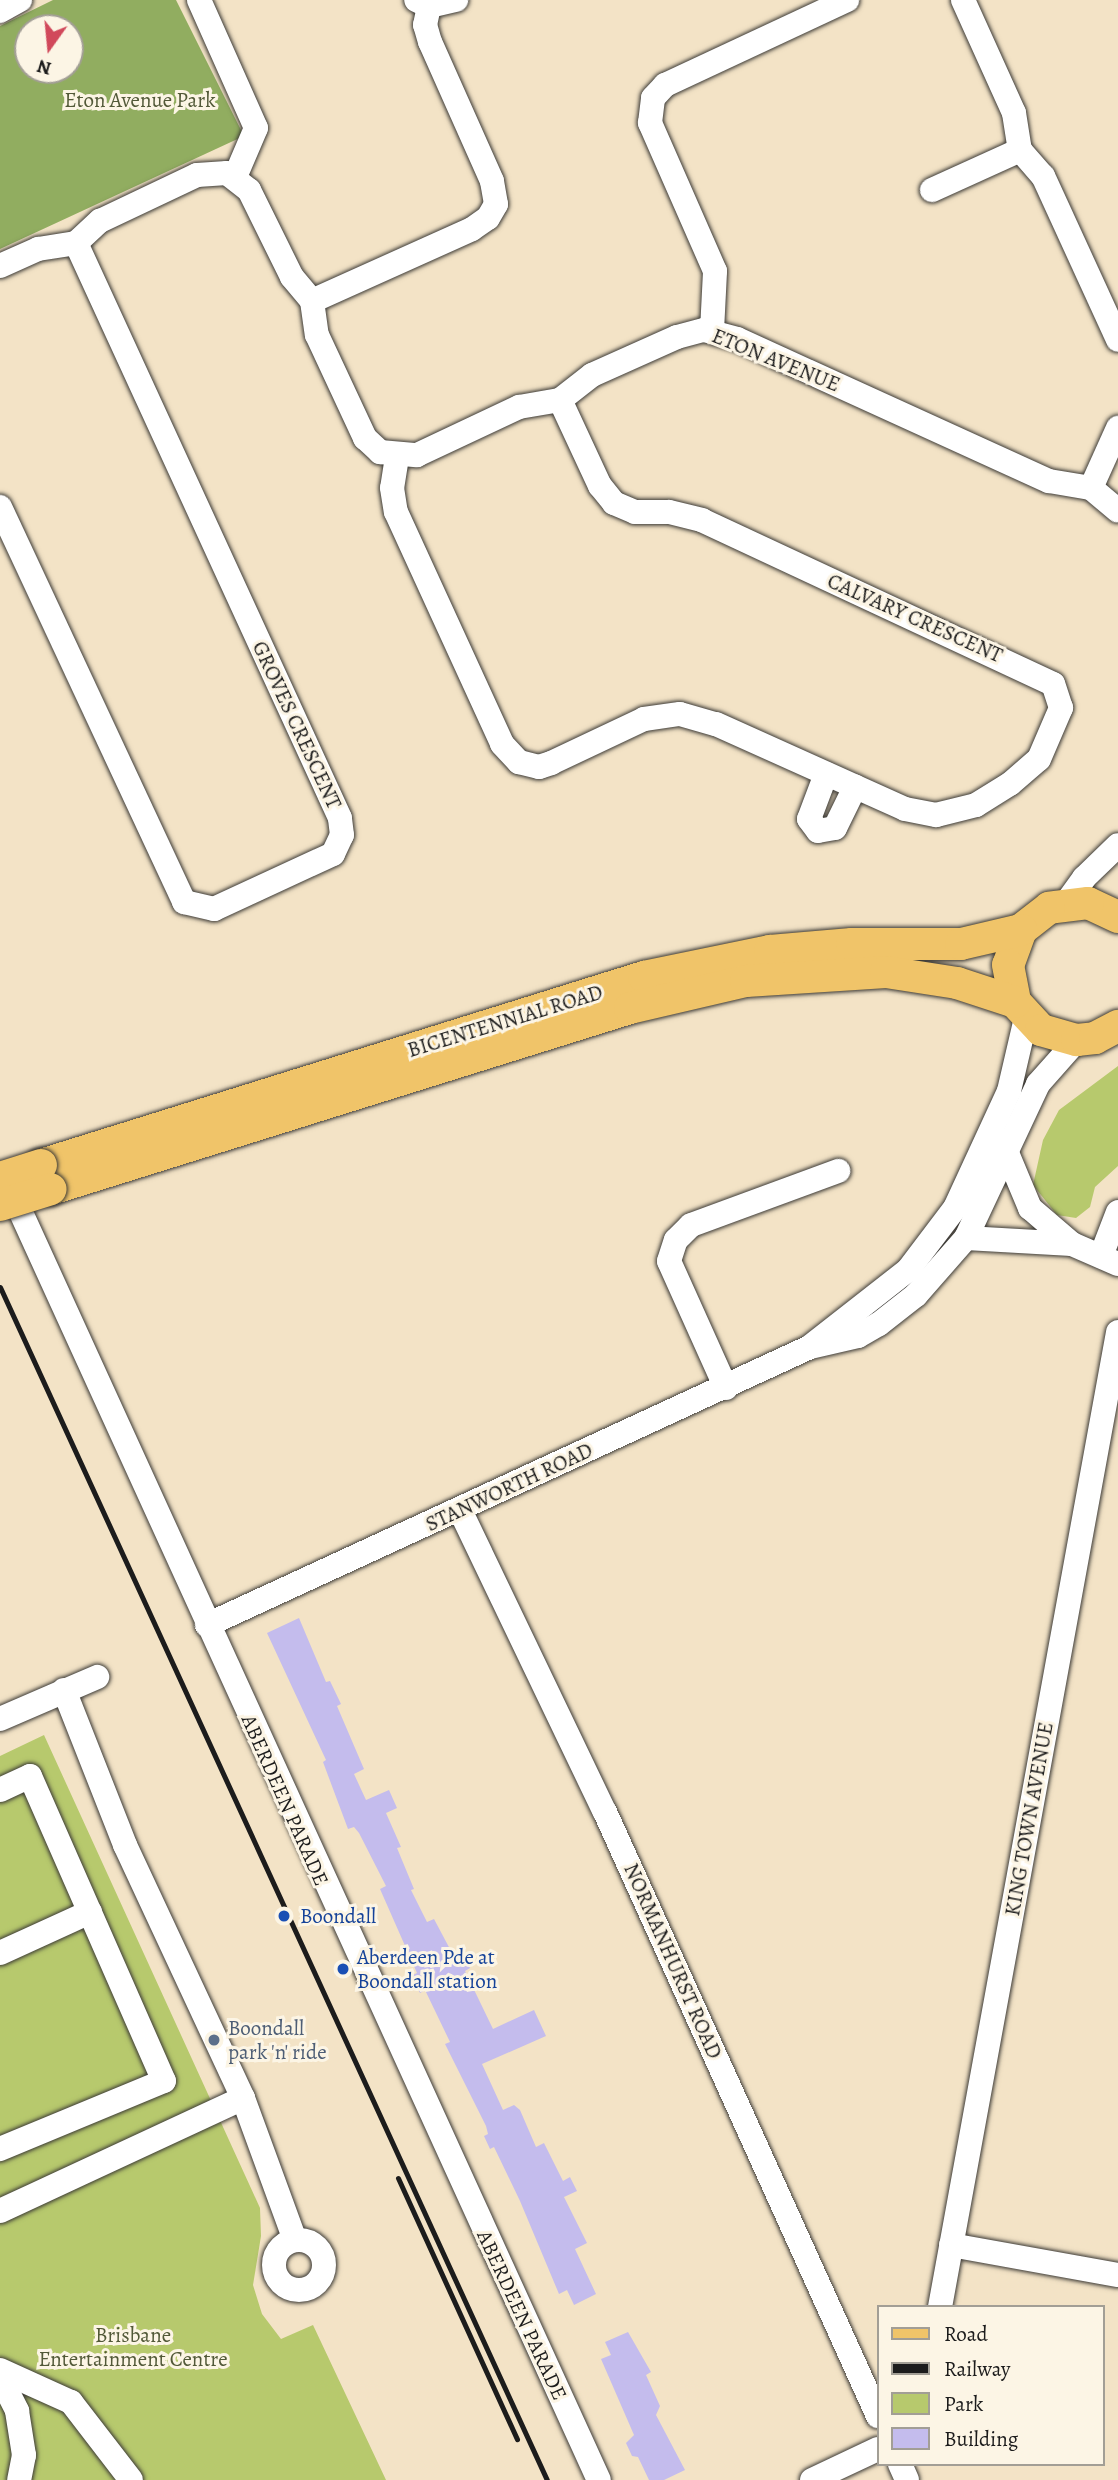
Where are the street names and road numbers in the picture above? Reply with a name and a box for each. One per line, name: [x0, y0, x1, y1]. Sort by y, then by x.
street label: ETON AVENUE: [708, 323, 844, 397]
street label: CALVARY CRESCENT: [824, 568, 1006, 668]
street label: GROVES CRESCENT: [247, 637, 347, 813]
street label: BICENTENNIAL ROAD: [404, 979, 606, 1063]
street label: STANWORTH ROAD: [422, 1437, 596, 1537]
street label: ABERDEEN PARADE: [236, 1711, 334, 1889]
street label: KING TOWN AVENUE: [1000, 1720, 1058, 1918]
street label: NORMANHURST ROAD: [619, 1859, 727, 2063]
street label: ABERDEEN PARADE: [472, 2226, 572, 2404]

